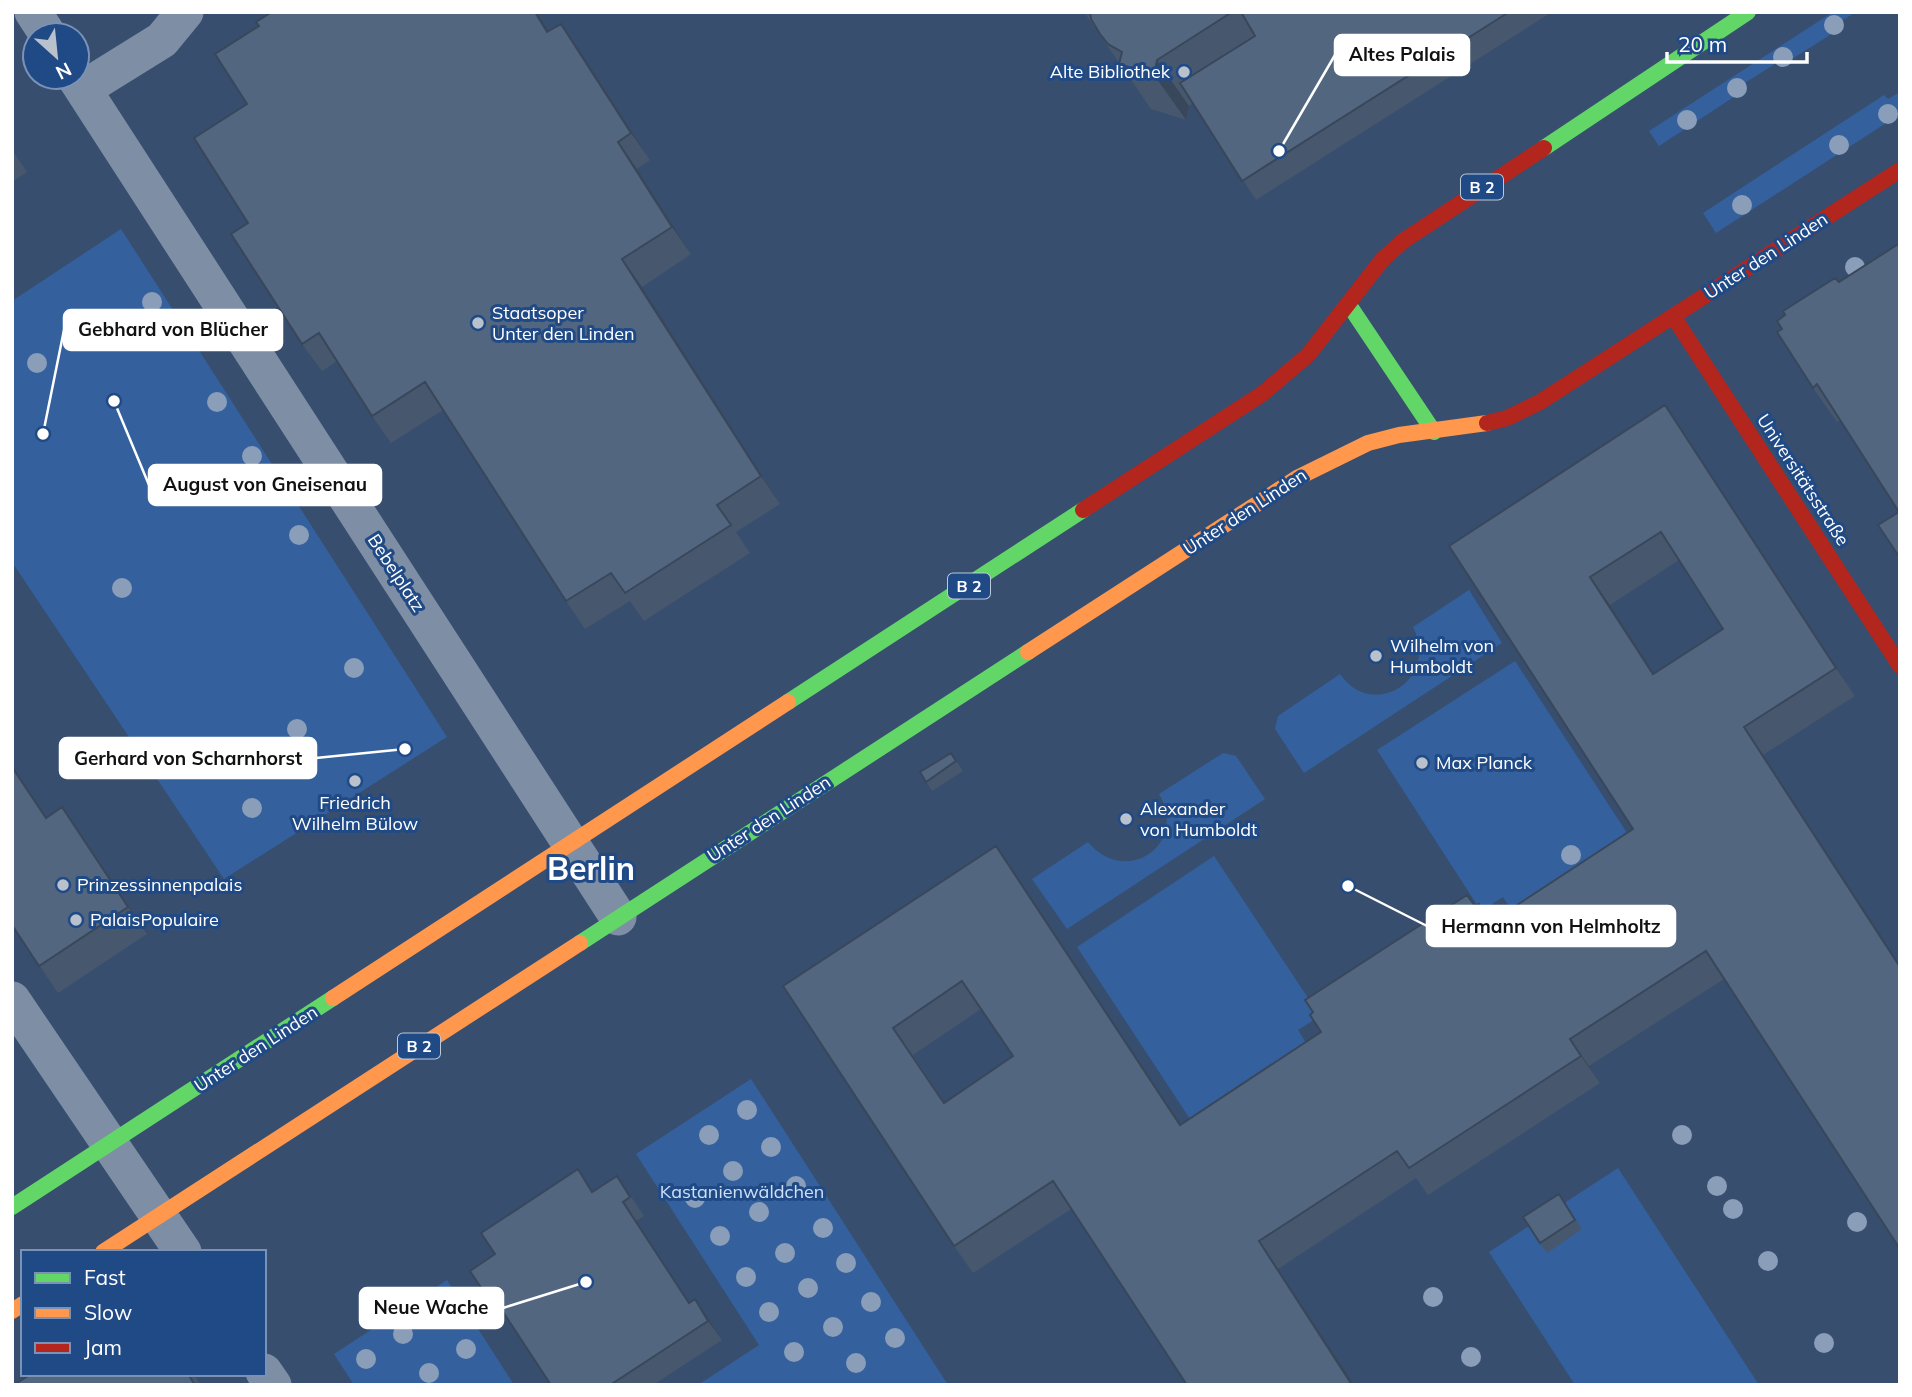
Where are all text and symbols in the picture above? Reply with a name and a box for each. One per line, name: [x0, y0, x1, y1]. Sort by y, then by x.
north arrow: [21, 21, 91, 91]
scale bar: [1667, 21, 1807, 65]
text: 20 m: [1678, 31, 1727, 57]
callout: Altes Palais: [1335, 35, 1469, 75]
text: Altes Palais: [1349, 42, 1455, 66]
text: N: [52, 57, 76, 85]
place label: Alte Bibliothek: [1050, 60, 1171, 83]
marker: Alte Bibliothek: [1176, 64, 1192, 80]
road number: B 2: [1461, 174, 1503, 200]
street label: Unter den Linden: [1700, 207, 1832, 304]
place label: Staatsoper Unter den Linden: [492, 301, 635, 345]
callout: Gebhard von Blücher: [64, 310, 282, 350]
marker: Staatsoper Unter den Linden: [470, 315, 486, 331]
text: Gebhard von Blücher: [78, 317, 269, 341]
street label: Universitätsstraße: [1752, 409, 1855, 550]
street label: Unter den Linden: [1179, 463, 1311, 560]
callout: August von Gneisenau: [149, 465, 381, 505]
text: August von Gneisenau: [163, 472, 367, 496]
street label: Bebelplatz: [363, 529, 430, 616]
road number: B 2: [948, 573, 990, 598]
place label: Wilhelm von Humboldt: [1390, 634, 1494, 678]
marker: Wilhelm von Humboldt: [1368, 648, 1384, 664]
callout: Gerhard von Scharnhorst: [60, 738, 316, 778]
text: Gerhard von Scharnhorst: [74, 746, 302, 770]
place label: Max Planck: [1436, 751, 1533, 774]
marker: Max Planck: [1414, 755, 1430, 771]
street label: Unter den Linden: [703, 770, 835, 867]
marker: Friedrich Wilhelm Bülow: [347, 773, 363, 789]
place label: Friedrich Wilhelm Bülow: [292, 791, 419, 835]
place label: Alexander von Humboldt: [1140, 797, 1257, 841]
marker: Alexander von Humboldt: [1118, 811, 1134, 827]
district label: Berlin: [547, 848, 635, 888]
place label: Prinzessinnenpalais: [77, 873, 242, 896]
marker: Prinzessinnenpalais: [55, 877, 71, 893]
callout: Hermann von Helmholtz: [1427, 906, 1675, 946]
place label: PalaisPopulaire: [90, 908, 219, 931]
marker: PalaisPopulaire: [68, 912, 84, 928]
text: Hermann von Helmholtz: [1441, 914, 1661, 938]
street label: Unter den Linden: [190, 1000, 322, 1097]
road number: B 2: [398, 1034, 440, 1058]
park label: Kastanienwäldchen: [660, 1180, 824, 1203]
legend: [21, 1250, 266, 1376]
text: Fast: [84, 1264, 126, 1290]
callout: Neue Wache: [360, 1288, 503, 1328]
text: Neue Wache: [373, 1295, 489, 1319]
text: Slow: [84, 1299, 132, 1325]
text: Jam: [84, 1334, 122, 1360]

